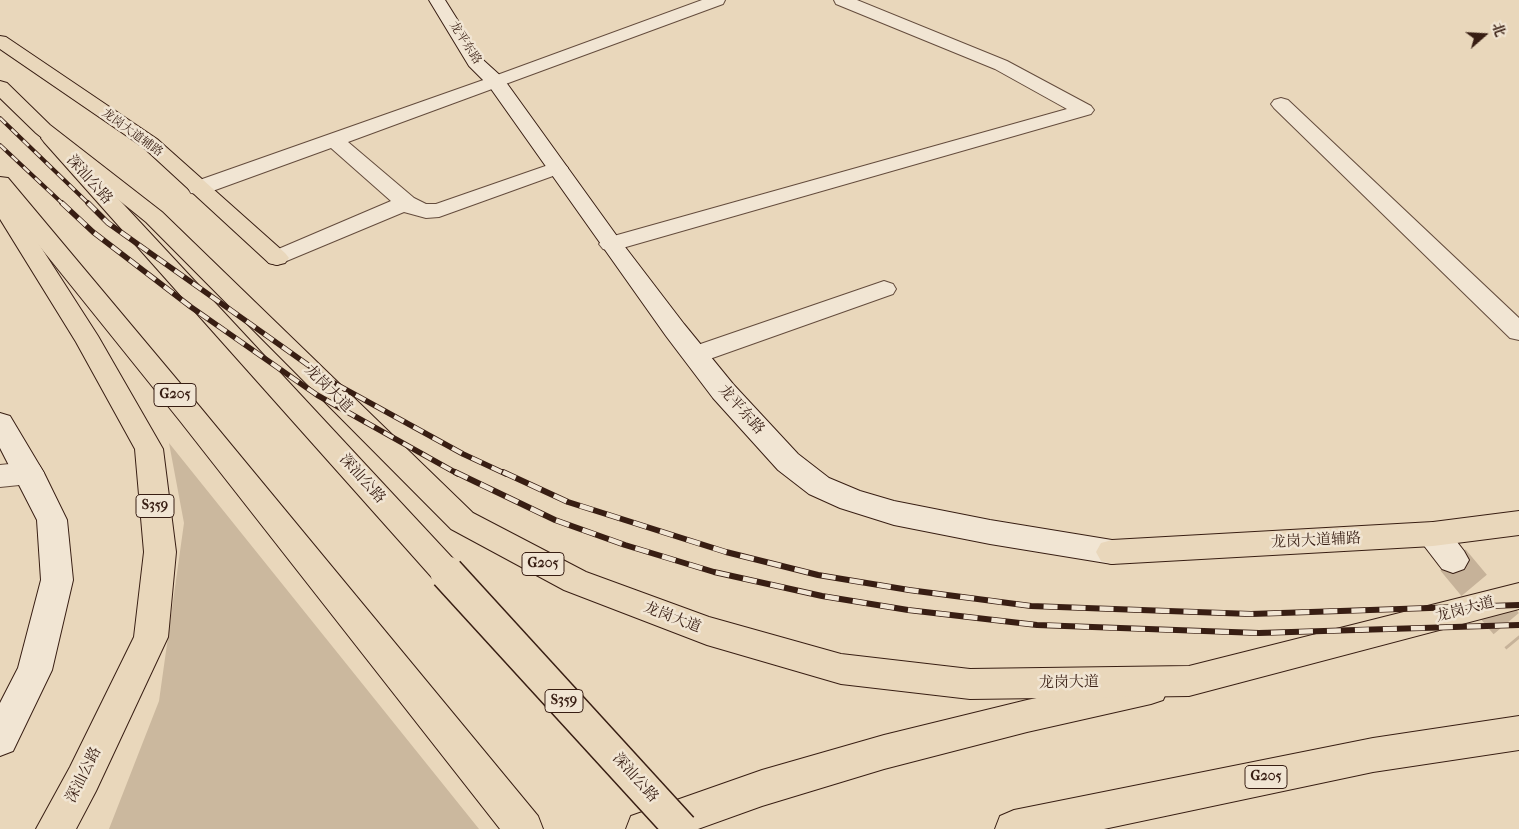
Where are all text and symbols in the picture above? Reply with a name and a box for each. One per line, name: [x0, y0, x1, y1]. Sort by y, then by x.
north arrow: [1459, 10, 1509, 60]
street label: 龙平东路: [446, 19, 484, 67]
text: 北: [1488, 21, 1509, 39]
street label: 龙岗大道辅路: [99, 106, 165, 160]
street label: 深汕公路: [62, 152, 116, 208]
street label: 龙岗大道: [300, 361, 356, 417]
street label: 龙平东路: [714, 382, 768, 438]
road number: G205: [154, 384, 196, 406]
street label: 深汕公路: [335, 451, 389, 507]
road number: S359: [136, 494, 174, 518]
street label: 龙岗大道辅路: [1271, 530, 1361, 552]
road number: G205: [522, 552, 564, 576]
street label: 龙岗大道: [1434, 594, 1496, 626]
street label: 龙岗大道: [641, 599, 703, 637]
street label: 龙岗大道: [1039, 673, 1099, 693]
road number: S359: [545, 689, 583, 712]
street label: 深汕公路: [62, 744, 106, 806]
street label: 深汕公路: [608, 750, 662, 806]
road number: G205: [1245, 766, 1287, 789]

